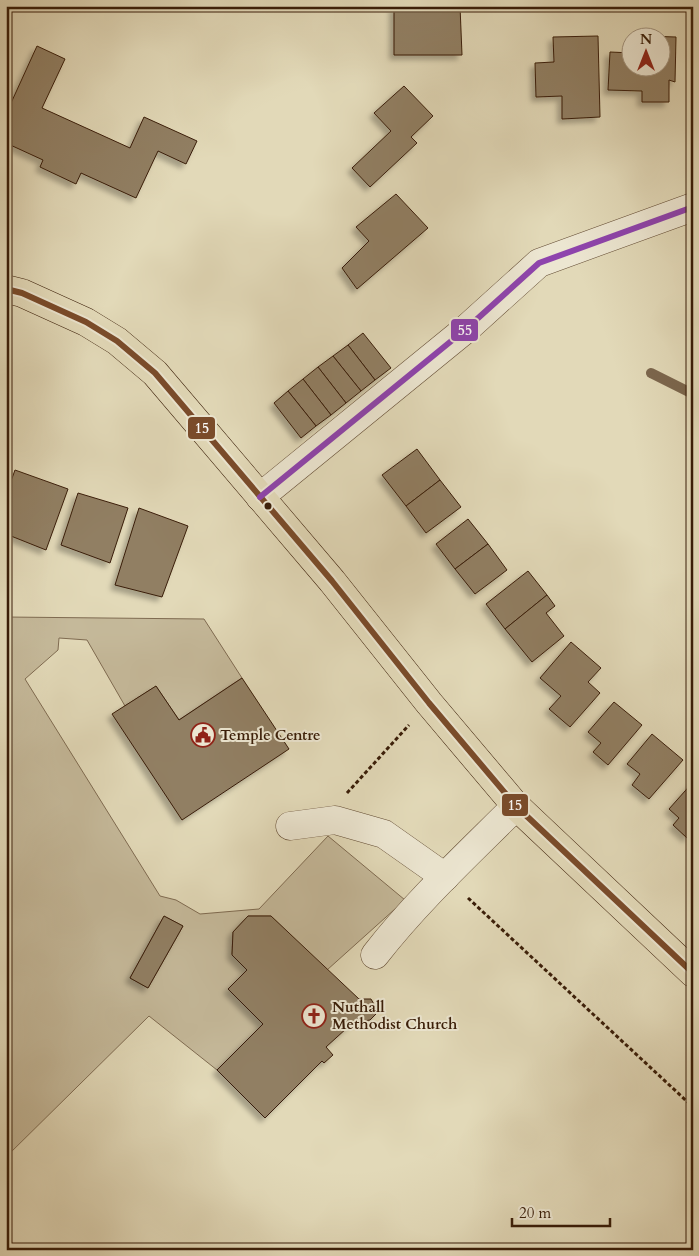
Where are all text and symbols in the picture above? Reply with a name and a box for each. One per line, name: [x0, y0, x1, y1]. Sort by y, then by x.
north arrow: [622, 28, 672, 78]
text: N: [640, 30, 652, 49]
line badge: 55: [450, 318, 479, 342]
text: 55: [458, 321, 472, 340]
line badge: 15: [187, 416, 216, 440]
text: 15: [195, 419, 209, 438]
unlabelled marker: [263, 501, 273, 511]
public building icon: Temple Centre: [190, 722, 216, 748]
place label: Temple Centre: [220, 725, 320, 745]
line badge: 15: [501, 793, 529, 817]
text: 15: [508, 796, 522, 815]
place label: Nuthall Methodist Church: [332, 997, 458, 1034]
church icon: Nuthall Methodist Church: [301, 1003, 327, 1029]
scale bar: [512, 1196, 609, 1228]
text: 20 m: [519, 1203, 551, 1223]

